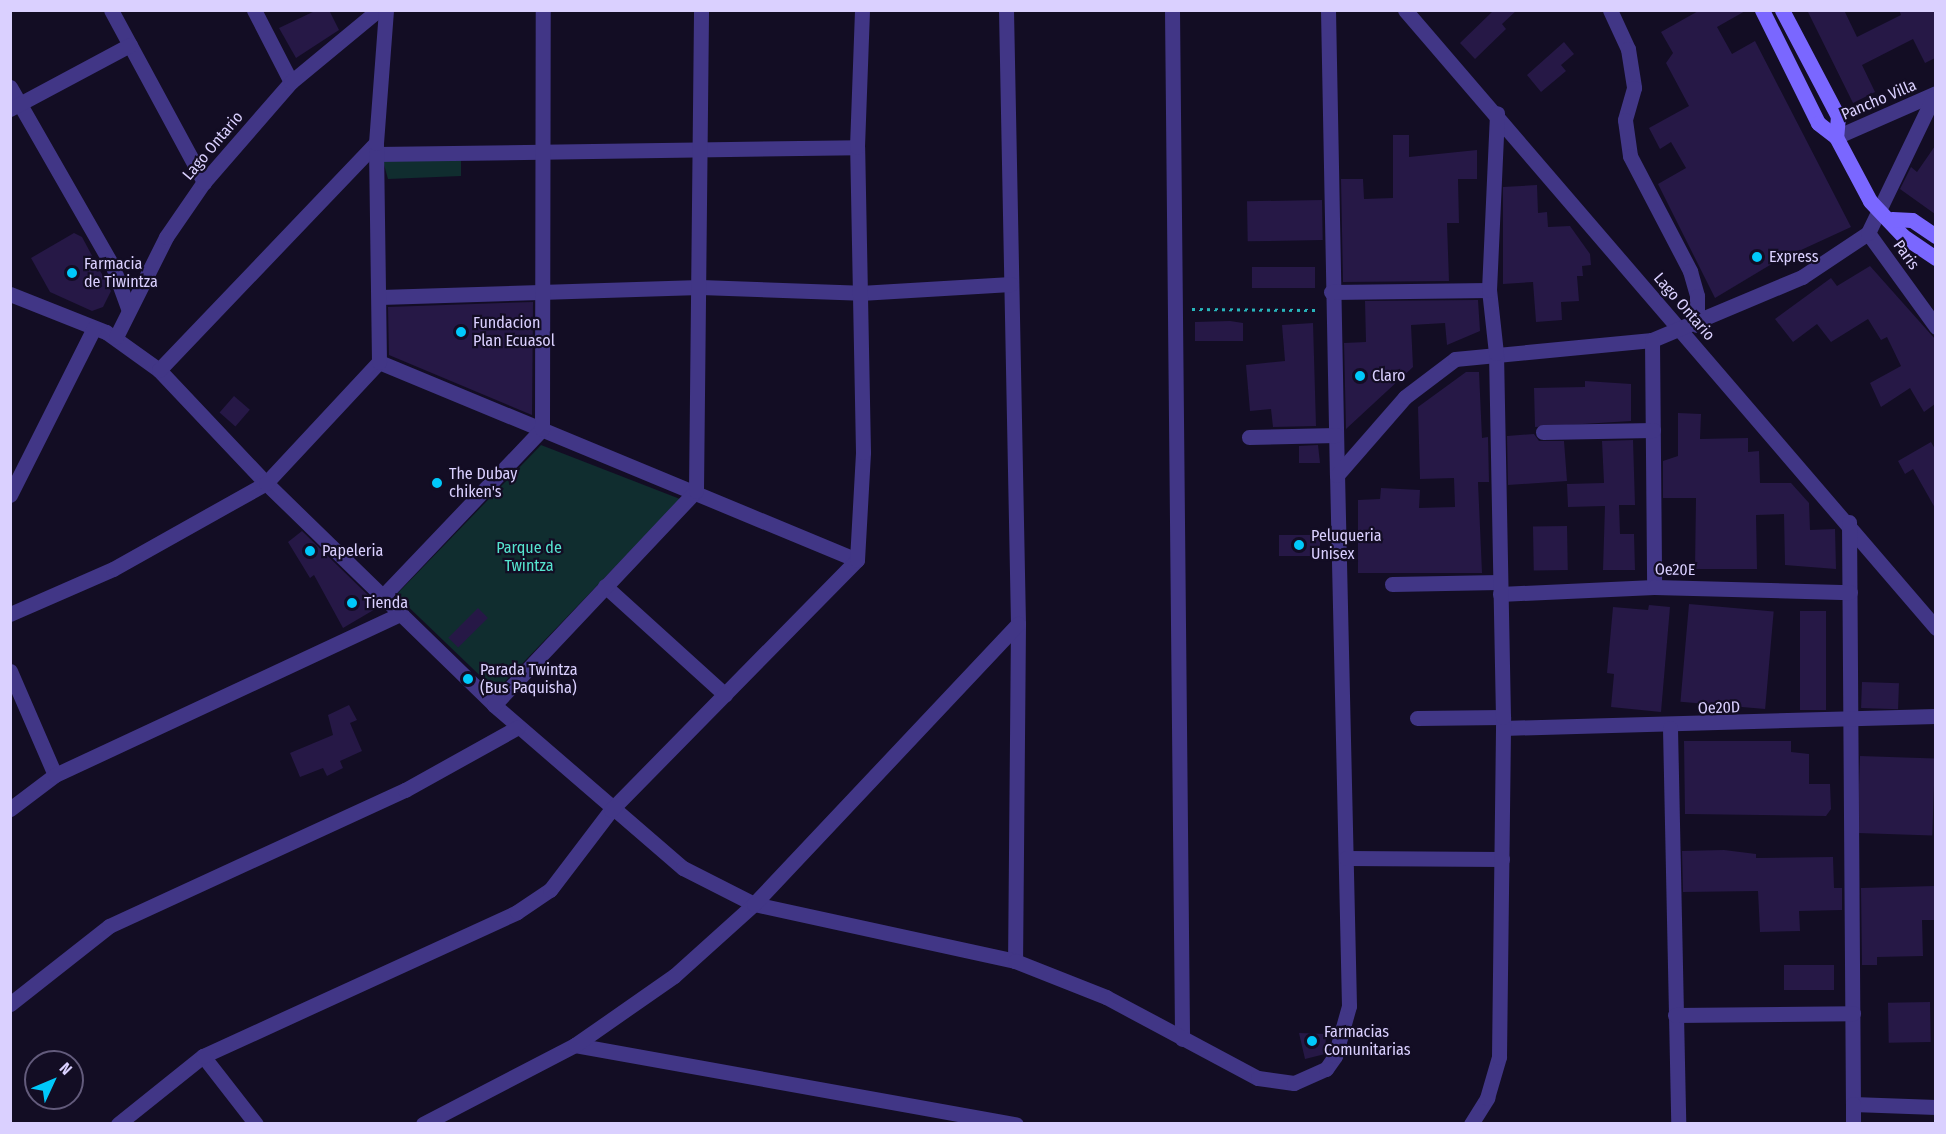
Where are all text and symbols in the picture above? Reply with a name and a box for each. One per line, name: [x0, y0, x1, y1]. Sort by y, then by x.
street label: Pancho Villa: [1839, 76, 1919, 124]
street label: Lago Ontario: [179, 108, 247, 184]
street label: Paris: [1889, 236, 1923, 274]
place label: Express: [1769, 247, 1819, 267]
marker: Express: [1750, 250, 1764, 264]
place label: Farmacia de Tiwintza: [84, 254, 158, 292]
marker: Farmacia de Tiwintza: [65, 266, 79, 280]
street label: Lago Ontario: [1649, 269, 1719, 345]
place label: Fundacion Plan Ecuasol: [473, 313, 555, 351]
marker: Fundacion Plan Ecuasol: [454, 325, 468, 339]
place label: Claro: [1372, 366, 1406, 386]
marker: Claro: [1353, 369, 1367, 383]
place label: The Dubay chiken's: [449, 464, 517, 502]
marker: The Dubay chiken's: [430, 476, 444, 490]
place label: Peluqueria Unisex: [1311, 526, 1382, 564]
park label: Parque de Twintza: [496, 538, 562, 576]
marker: Peluqueria Unisex: [1292, 538, 1306, 552]
place label: Papeleria: [322, 541, 383, 561]
marker: Papeleria: [303, 544, 317, 558]
street label: Oe20E: [1655, 560, 1695, 580]
place label: Tienda: [364, 593, 408, 613]
marker: Tienda: [345, 596, 359, 610]
place label: Parada Twintza (Bus Paquisha): [480, 660, 578, 698]
marker: Parada Twintza (Bus Paquisha): [461, 672, 475, 686]
street label: Oe20D: [1698, 698, 1740, 718]
place label: Farmacias Comunitarias: [1324, 1022, 1410, 1060]
marker: Farmacias Comunitarias: [1305, 1034, 1319, 1048]
north arrow: [24, 1050, 84, 1110]
text: N: [56, 1058, 76, 1079]

